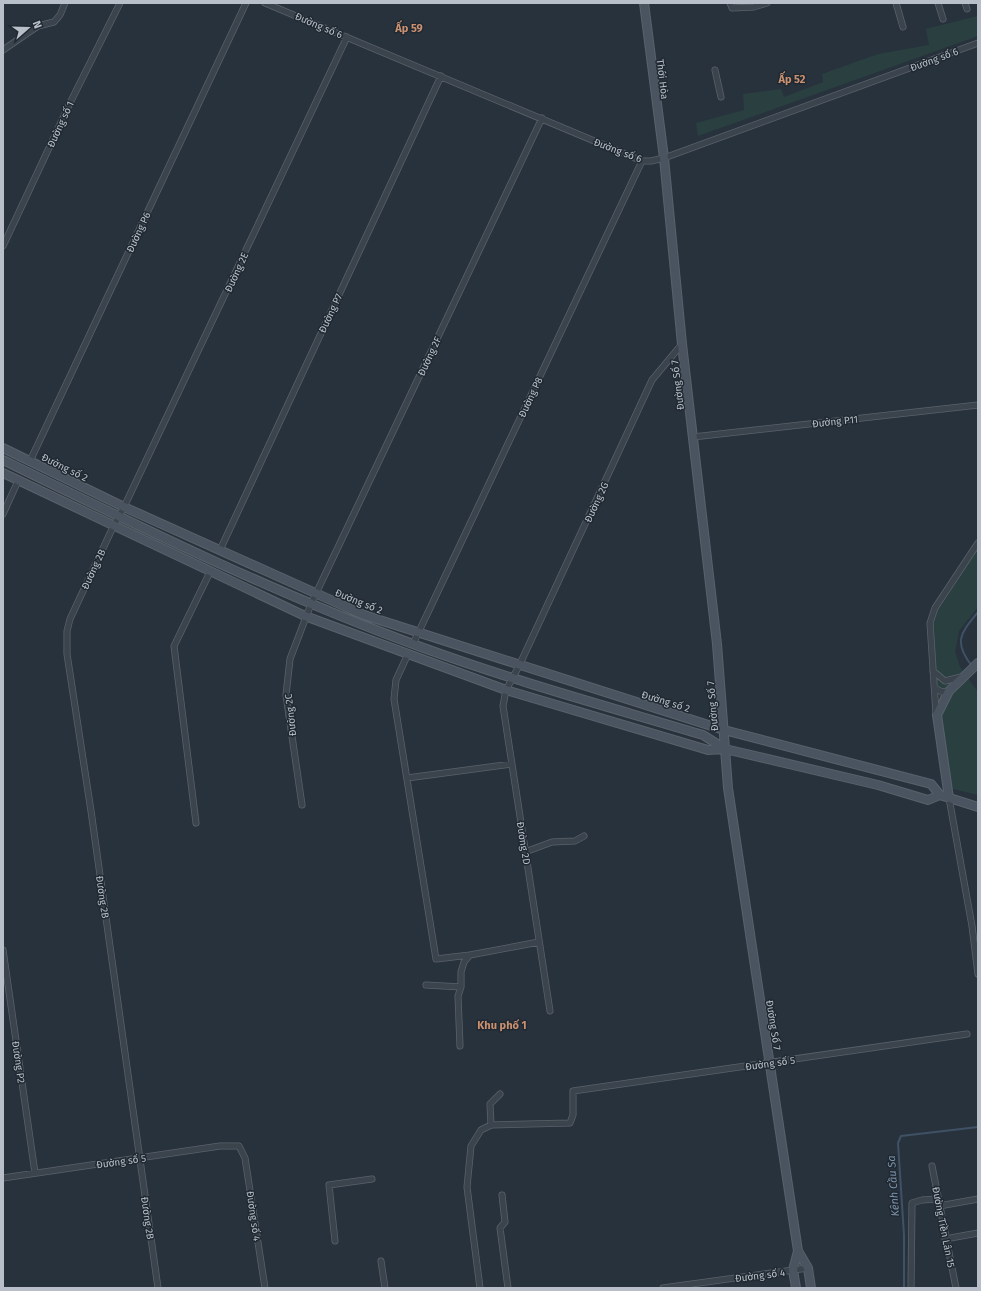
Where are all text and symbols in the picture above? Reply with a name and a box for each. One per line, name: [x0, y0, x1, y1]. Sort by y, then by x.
north arrow: [8, 8, 48, 48]
street label: Đường số 6: [293, 10, 345, 41]
text: N: [30, 19, 44, 30]
district label: Ấp 59: [394, 20, 423, 35]
street label: Đường số 6: [908, 45, 960, 74]
street label: Thới Hòa: [654, 58, 670, 100]
district label: Ấp 52: [777, 71, 806, 86]
street label: Đường số 1: [44, 99, 77, 149]
street label: Đường số 6: [592, 135, 644, 166]
street label: Đường P6: [124, 210, 153, 254]
street label: Đường 2E: [223, 251, 251, 294]
street label: Đường P7: [317, 291, 345, 335]
street label: Đường 2F: [416, 335, 444, 378]
street label: Đường Số 7: [668, 359, 687, 411]
street label: Đường P8: [516, 375, 546, 420]
street label: Đường P11: [811, 414, 859, 430]
street label: Đường số 2: [39, 451, 90, 484]
street label: Đường 2G: [582, 480, 611, 525]
street label: Đường 2B: [79, 547, 108, 591]
street label: Đường số 2: [333, 586, 385, 617]
street label: Đường Số 7: [704, 680, 721, 732]
street label: Đường số 2: [640, 688, 692, 715]
street label: Đường 2C: [283, 693, 299, 737]
street label: Đường 2D: [514, 821, 532, 866]
street label: Đường 2B: [93, 875, 111, 919]
street label: Đường Số 7: [763, 999, 784, 1052]
district label: Khu phố 1: [477, 1019, 527, 1032]
street label: Đường P2: [9, 1040, 27, 1084]
street label: Đường số 5: [744, 1054, 796, 1073]
street label: Đường số 5: [95, 1152, 147, 1171]
water label: Kênh Cầu Sa: [885, 1155, 902, 1217]
street label: Đường Tiền Lân 15: [929, 1186, 958, 1269]
street label: Đường số 4: [244, 1190, 264, 1243]
street label: Đường 2B: [138, 1196, 156, 1240]
street label: Đường số 4: [734, 1266, 787, 1285]

